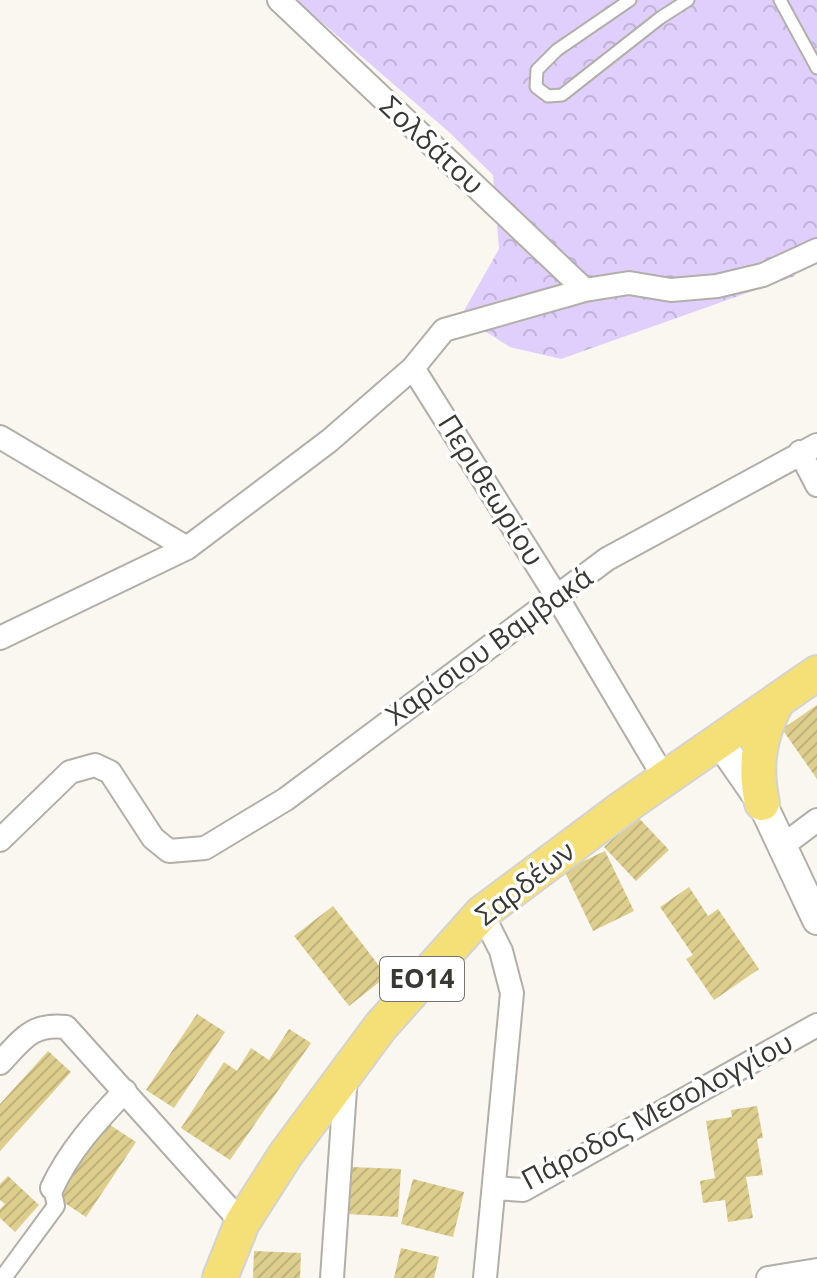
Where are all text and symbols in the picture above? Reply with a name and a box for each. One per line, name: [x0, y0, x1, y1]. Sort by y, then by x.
street label: Σολδάτου: [373, 86, 493, 202]
street label: Περιθεωρίου: [430, 406, 554, 572]
street label: Χαρίσιου Βαμβακά: [378, 557, 599, 733]
street label: Σαρδέων: [467, 831, 582, 933]
road number: ΕΟ14: [380, 957, 464, 1001]
street label: Πάροδος Μεσολογγίου: [514, 1022, 799, 1198]

